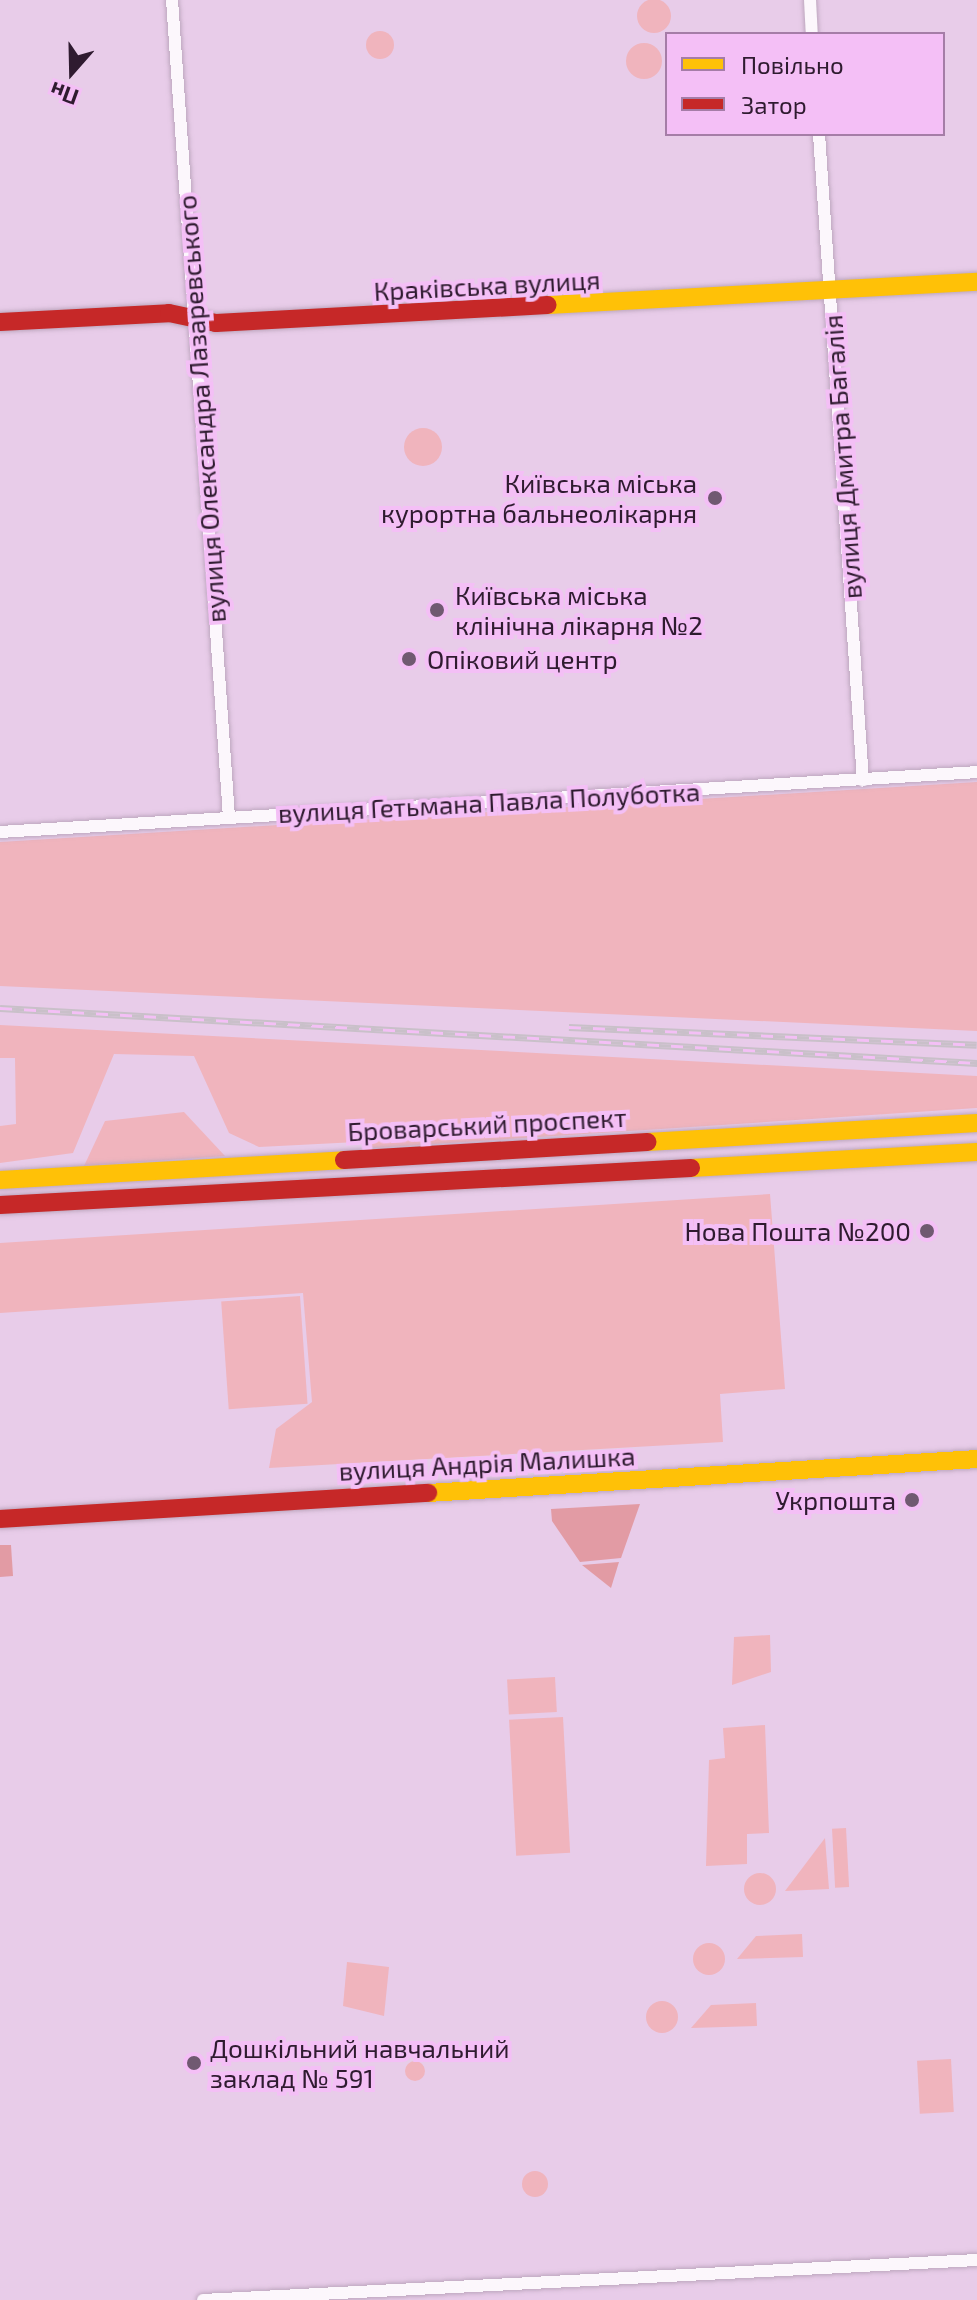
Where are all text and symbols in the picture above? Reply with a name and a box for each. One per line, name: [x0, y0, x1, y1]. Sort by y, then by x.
north arrow: [32, 32, 112, 112]
legend: [665, 32, 945, 136]
text: Повільно: [741, 50, 844, 79]
text: Пн: [46, 77, 82, 112]
text: Затор: [741, 90, 807, 119]
street label: вулиця Олександра Лазаревського: [170, 194, 232, 624]
street label: Краківська вулиця: [373, 263, 601, 307]
street label: вулиця Дмитра Багалія: [817, 314, 867, 600]
place label: Київська міська курортна бальнеолікарня: [381, 467, 697, 528]
marker: Київська міська курортна бальнеолікарня: [704, 487, 726, 509]
place label: Київська міська клінічна лікарня №2: [455, 579, 703, 640]
marker: Київська міська клінічна лікарня №2: [426, 599, 448, 621]
place label: Опіковий центр: [427, 643, 618, 675]
marker: Опіковий центр: [398, 648, 420, 670]
street label: вулиця Гетьмана Павла Полуботка: [277, 775, 701, 829]
street label: Броварський проспект: [347, 1101, 627, 1147]
place label: Нова Пошта №200: [684, 1215, 911, 1247]
marker: Нова Пошта №200: [918, 1222, 936, 1240]
street label: вулиця Андрія Малишка: [338, 1440, 636, 1486]
place label: Укрпошта: [775, 1484, 896, 1516]
marker: Укрпошта: [903, 1491, 921, 1509]
place label: Дошкільний навчальний заклад № 591: [210, 2032, 510, 2094]
marker: Дошкільний навчальний заклад № 591: [185, 2054, 203, 2072]

